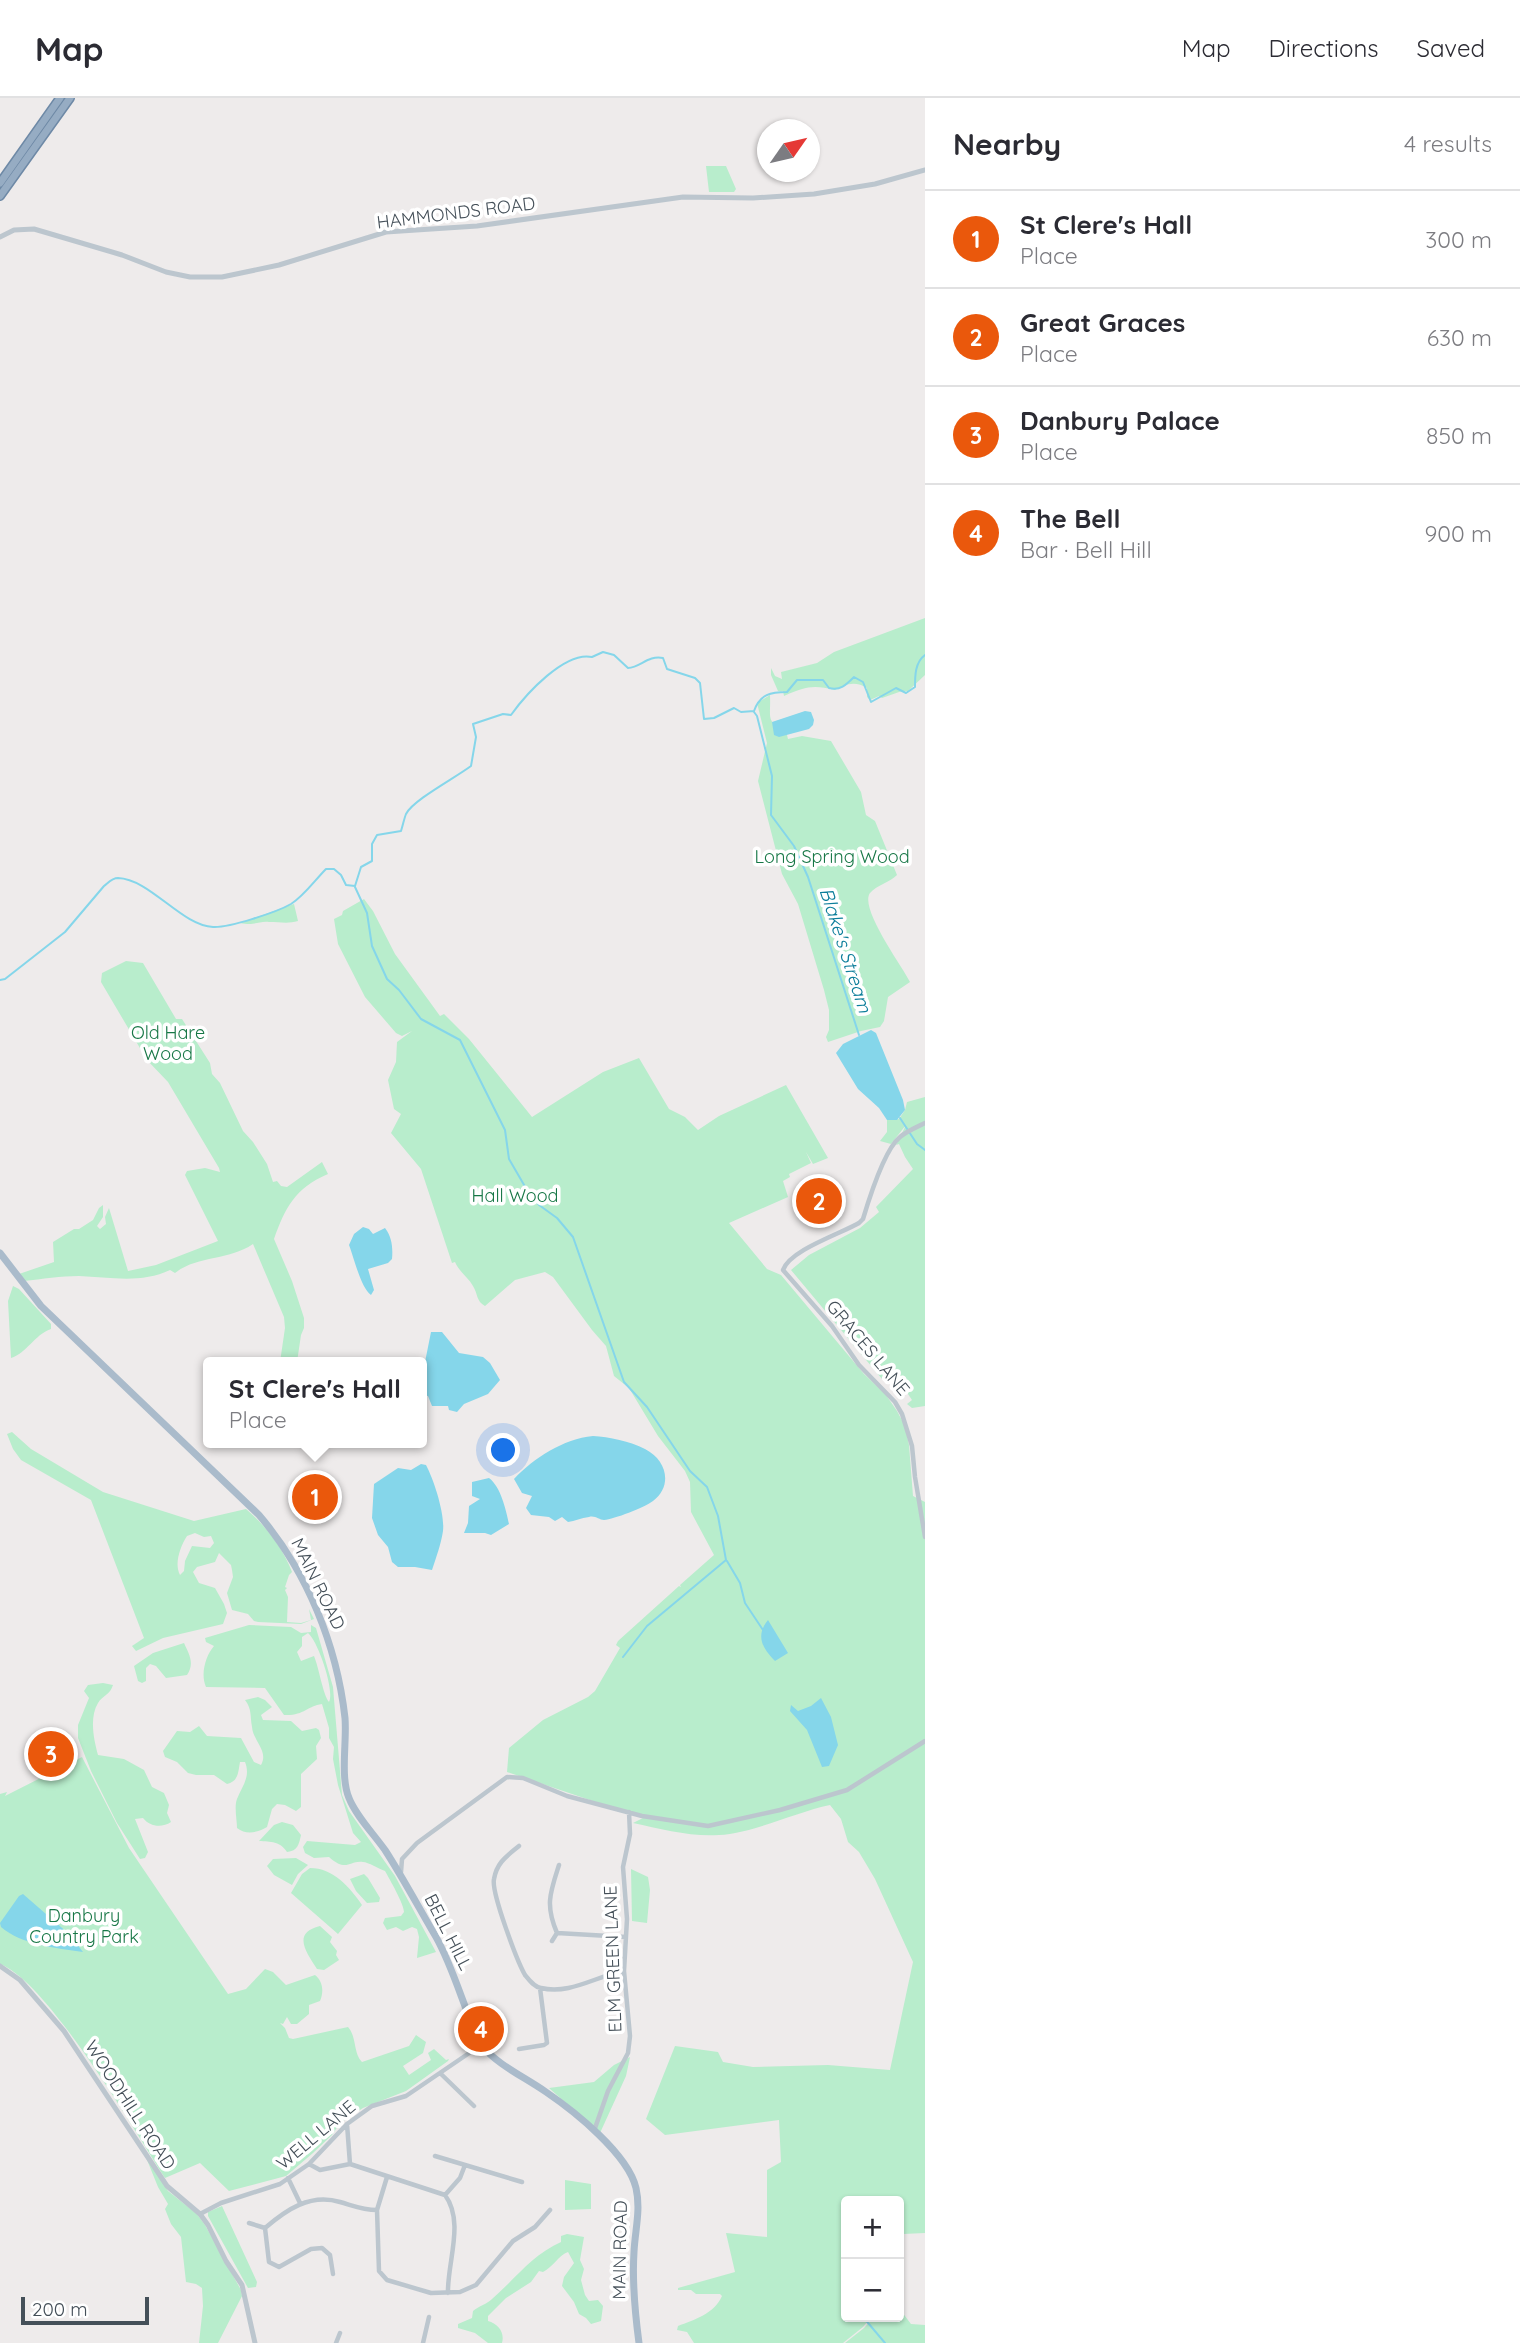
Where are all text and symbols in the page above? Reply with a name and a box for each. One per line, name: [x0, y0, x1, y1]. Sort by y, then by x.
text: Map: [35, 28, 103, 69]
text: Map: [1182, 33, 1231, 63]
text: Directions: [1269, 33, 1379, 63]
text: Saved: [1417, 33, 1485, 63]
north arrow: [757, 119, 820, 182]
text: Nearby: [953, 125, 1061, 163]
text: 4 results: [1404, 129, 1492, 158]
street label: HAMMONDS ROAD: [375, 191, 537, 234]
text: St Clere's Hall: [1020, 208, 1192, 241]
text: 1: [972, 225, 980, 254]
text: 300 m: [1425, 225, 1492, 254]
text: Place: [1020, 241, 1078, 270]
text: Great Graces: [1020, 306, 1185, 339]
text: 2: [969, 323, 983, 352]
text: 630 m: [1427, 323, 1492, 352]
text: Place: [1020, 339, 1078, 368]
text: Danbury Palace: [1020, 404, 1220, 437]
text: 3: [970, 421, 982, 450]
text: 850 m: [1426, 421, 1492, 450]
text: Place: [1020, 437, 1078, 466]
text: The Bell: [1020, 502, 1121, 535]
text: 4: [969, 519, 983, 548]
text: 900 m: [1425, 519, 1492, 548]
text: Bar · Bell Hill: [1020, 535, 1152, 564]
park label: Long Spring Wood: [754, 845, 910, 868]
water label: Blake's Stream: [814, 884, 878, 1016]
park label: Old Hare Wood: [131, 1021, 205, 1065]
pin: 2: [796, 1175, 842, 1227]
park label: Hall Wood: [472, 1184, 558, 1207]
street label: GRACES LANE: [822, 1295, 915, 1400]
popup: [203, 1357, 427, 1448]
text: St Clere's Hall: [229, 1372, 401, 1405]
text: Place: [229, 1405, 287, 1434]
your location: [486, 1433, 520, 1467]
pin: 1: [292, 1471, 338, 1523]
street label: MAIN ROAD: [286, 1534, 351, 1633]
pin: 3: [28, 1728, 74, 1780]
street label: ELM GREEN LANE: [598, 1885, 627, 2033]
street label: BELL HILL: [419, 1890, 478, 1974]
park label: Danbury Country Park: [29, 1904, 139, 1948]
pin: 4: [458, 2003, 504, 2055]
street label: WOODHILL ROAD: [80, 2036, 181, 2174]
street label: WELL LANE: [271, 2095, 360, 2174]
map controls: [841, 2196, 904, 2322]
button: +: [841, 2196, 904, 2259]
street label: MAIN ROAD: [607, 2200, 632, 2300]
button: −: [841, 2259, 904, 2322]
scale bar: [21, 2294, 149, 2326]
text: 200 m: [32, 2297, 88, 2321]

